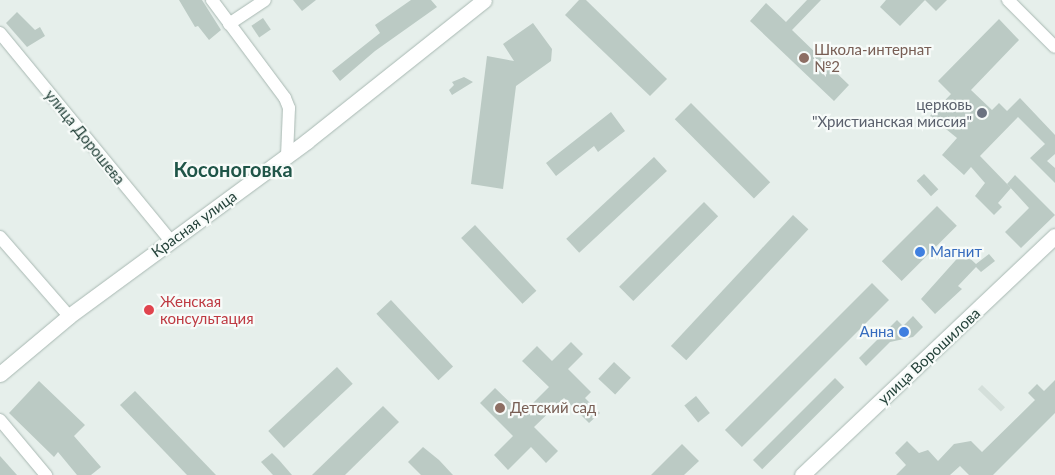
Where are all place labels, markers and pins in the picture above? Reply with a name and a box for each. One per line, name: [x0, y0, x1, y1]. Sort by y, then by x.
place label: Школа-интернат №2: [814, 40, 932, 75]
marker: Школа-интернат №2: [798, 52, 810, 64]
place label: церковь "Христианская миссия": [812, 95, 972, 130]
marker: церковь "Христианская миссия": [976, 107, 988, 119]
place label: Магнит: [930, 243, 982, 261]
marker: Магнит: [914, 246, 926, 258]
place label: Женская консультация: [160, 292, 254, 327]
marker: Женская консультация: [142, 303, 156, 317]
place label: Анна: [860, 323, 894, 341]
marker: Анна: [898, 326, 910, 338]
place label: Детский сад: [510, 399, 596, 417]
marker: Детский сад: [494, 402, 506, 414]

